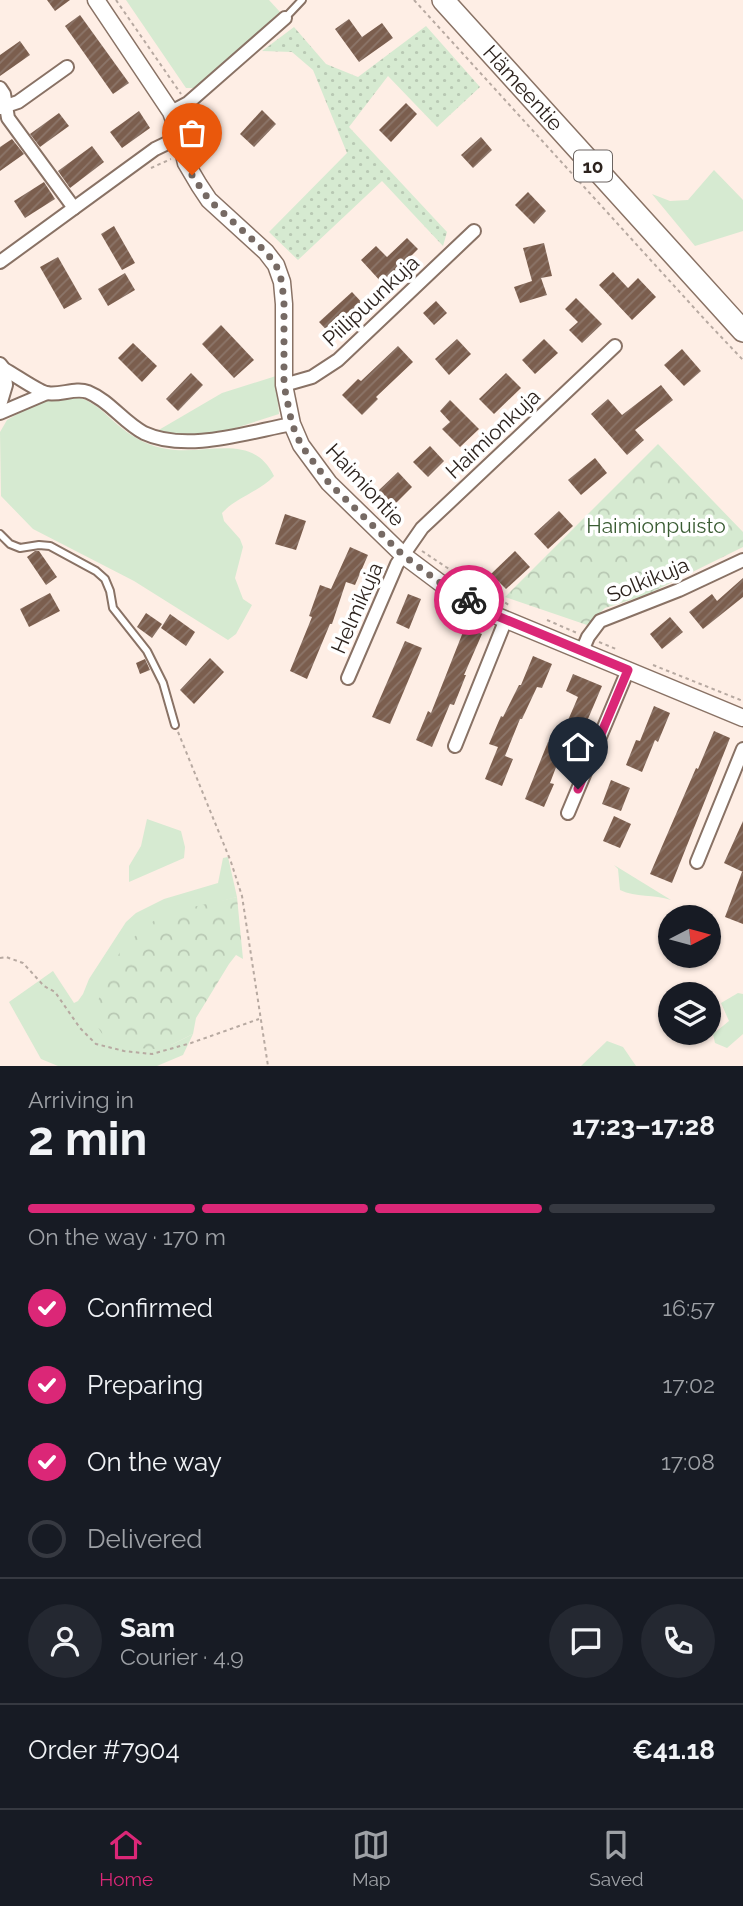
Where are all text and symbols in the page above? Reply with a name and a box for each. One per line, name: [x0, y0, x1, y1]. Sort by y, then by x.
street label: Hämeentie: [478, 40, 568, 136]
pin: [162, 103, 222, 175]
icon: bag: [173, 114, 211, 152]
road number: 10: [574, 150, 612, 182]
street label: Piilipuunkuja: [317, 250, 424, 352]
street label: Haimionkuja: [440, 384, 545, 484]
street label: Haimiontie: [321, 438, 410, 531]
park label: Haimionpuisto: [586, 513, 726, 538]
street label: Solkikuja: [603, 552, 693, 607]
street label: Helmikuja: [325, 558, 388, 657]
courier: [434, 565, 504, 635]
icon: bike: [450, 581, 488, 619]
pin: [548, 717, 608, 789]
icon: home: [559, 728, 597, 766]
north arrow: [658, 905, 721, 968]
map controls: [658, 905, 721, 1045]
button: layers: [658, 982, 721, 1045]
text: Arriving in: [28, 1086, 134, 1113]
text: 17:23–17:28: [572, 1111, 715, 1141]
text: 2 min: [28, 1112, 147, 1166]
text: On the way · 170 m: [28, 1223, 226, 1250]
icon: check: [28, 1289, 66, 1327]
text: Confirmed: [87, 1293, 213, 1323]
text: 16:57: [662, 1294, 715, 1321]
icon: check: [28, 1366, 66, 1404]
text: Preparing: [87, 1370, 203, 1400]
text: 17:02: [663, 1371, 715, 1398]
icon: check: [28, 1443, 66, 1481]
text: On the way: [87, 1447, 222, 1477]
text: 17:08: [661, 1448, 715, 1475]
text: Delivered: [87, 1524, 202, 1554]
button: person: [28, 1604, 102, 1678]
button: chat: [549, 1604, 623, 1678]
button: phone: [641, 1604, 715, 1678]
text: Sam: [120, 1613, 175, 1643]
text: Courier · 4.9: [120, 1643, 244, 1670]
text: Order #7904: [28, 1735, 180, 1765]
text: €41.18: [632, 1735, 715, 1765]
tab: Home: [99, 1826, 153, 1890]
tab: Map: [352, 1826, 391, 1890]
tab: Saved: [589, 1826, 644, 1890]

